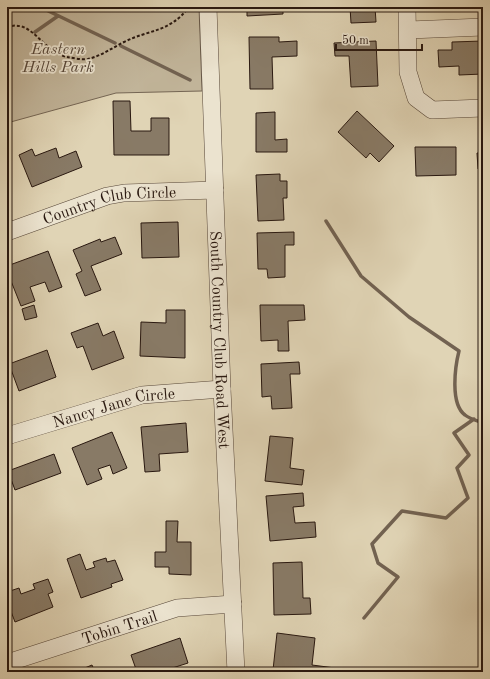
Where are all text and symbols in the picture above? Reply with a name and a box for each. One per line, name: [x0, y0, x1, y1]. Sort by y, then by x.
scale bar: [336, 26, 422, 52]
text: 50 m: [342, 34, 369, 47]
park label: Eastern Hills Park: [21, 42, 94, 76]
street label: Country Club Circle: [41, 185, 177, 228]
street label: South Country Club Road West: [206, 231, 231, 450]
street label: Nancy Jane Circle: [51, 387, 176, 432]
street label: Tobin Trail: [80, 609, 160, 648]

